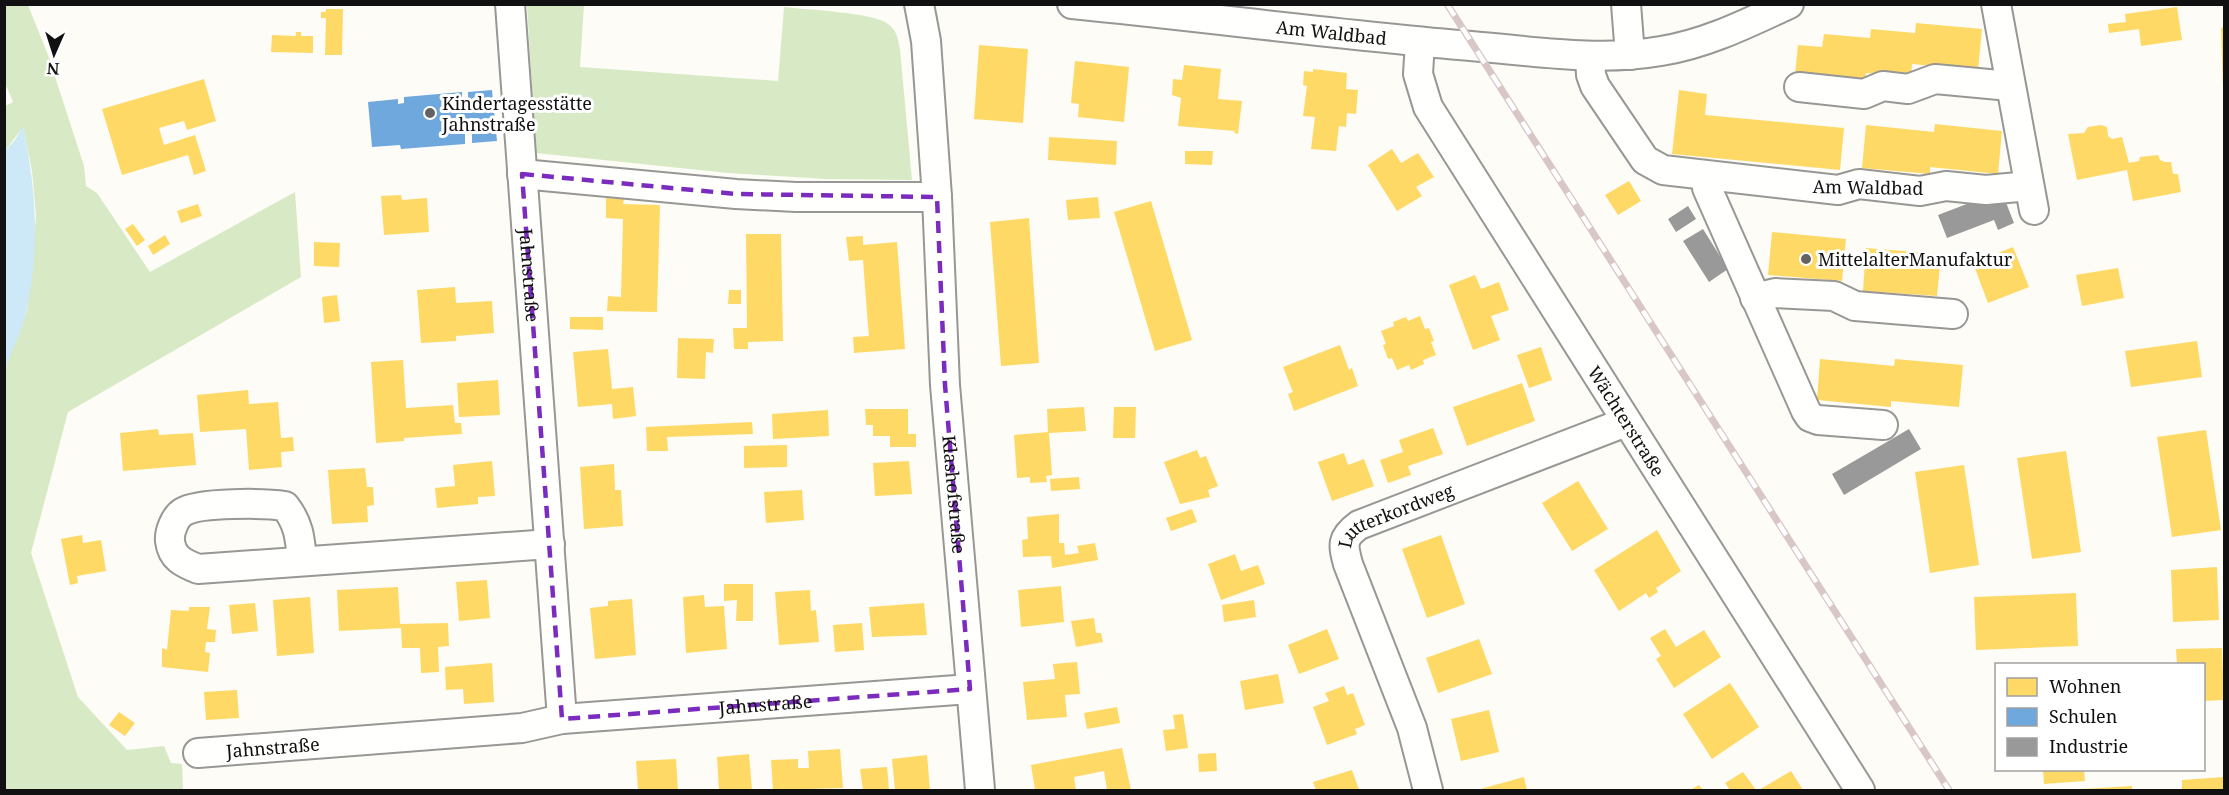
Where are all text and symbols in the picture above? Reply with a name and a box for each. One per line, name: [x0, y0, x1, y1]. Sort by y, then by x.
street label: Am Waldbad: [1275, 14, 1388, 50]
north arrow: [24, 24, 84, 84]
text: N: [46, 58, 60, 80]
place label: Kindertagesstätte Jahnstraße: [441, 91, 592, 136]
marker: Kindertagesstätte Jahnstraße: [423, 106, 437, 120]
street label: Am Waldbad: [1812, 174, 1924, 200]
street label: Jahnstraße: [514, 227, 545, 323]
place label: MittelalterManufaktur: [1818, 247, 2013, 271]
marker: MittelalterManufaktur: [1799, 252, 1813, 266]
street label: Wächterstraße: [1583, 361, 1671, 481]
street label: Klashofstraße: [937, 434, 972, 555]
street label: Lutterkordweg: [1332, 478, 1457, 550]
legend: [1995, 663, 2205, 771]
text: Wohnen: [2049, 674, 2122, 698]
street label: Jahnstraße: [717, 689, 813, 720]
text: Schulen: [2049, 704, 2118, 728]
street label: Jahnstraße: [224, 732, 320, 763]
text: Industrie: [2049, 734, 2128, 758]

